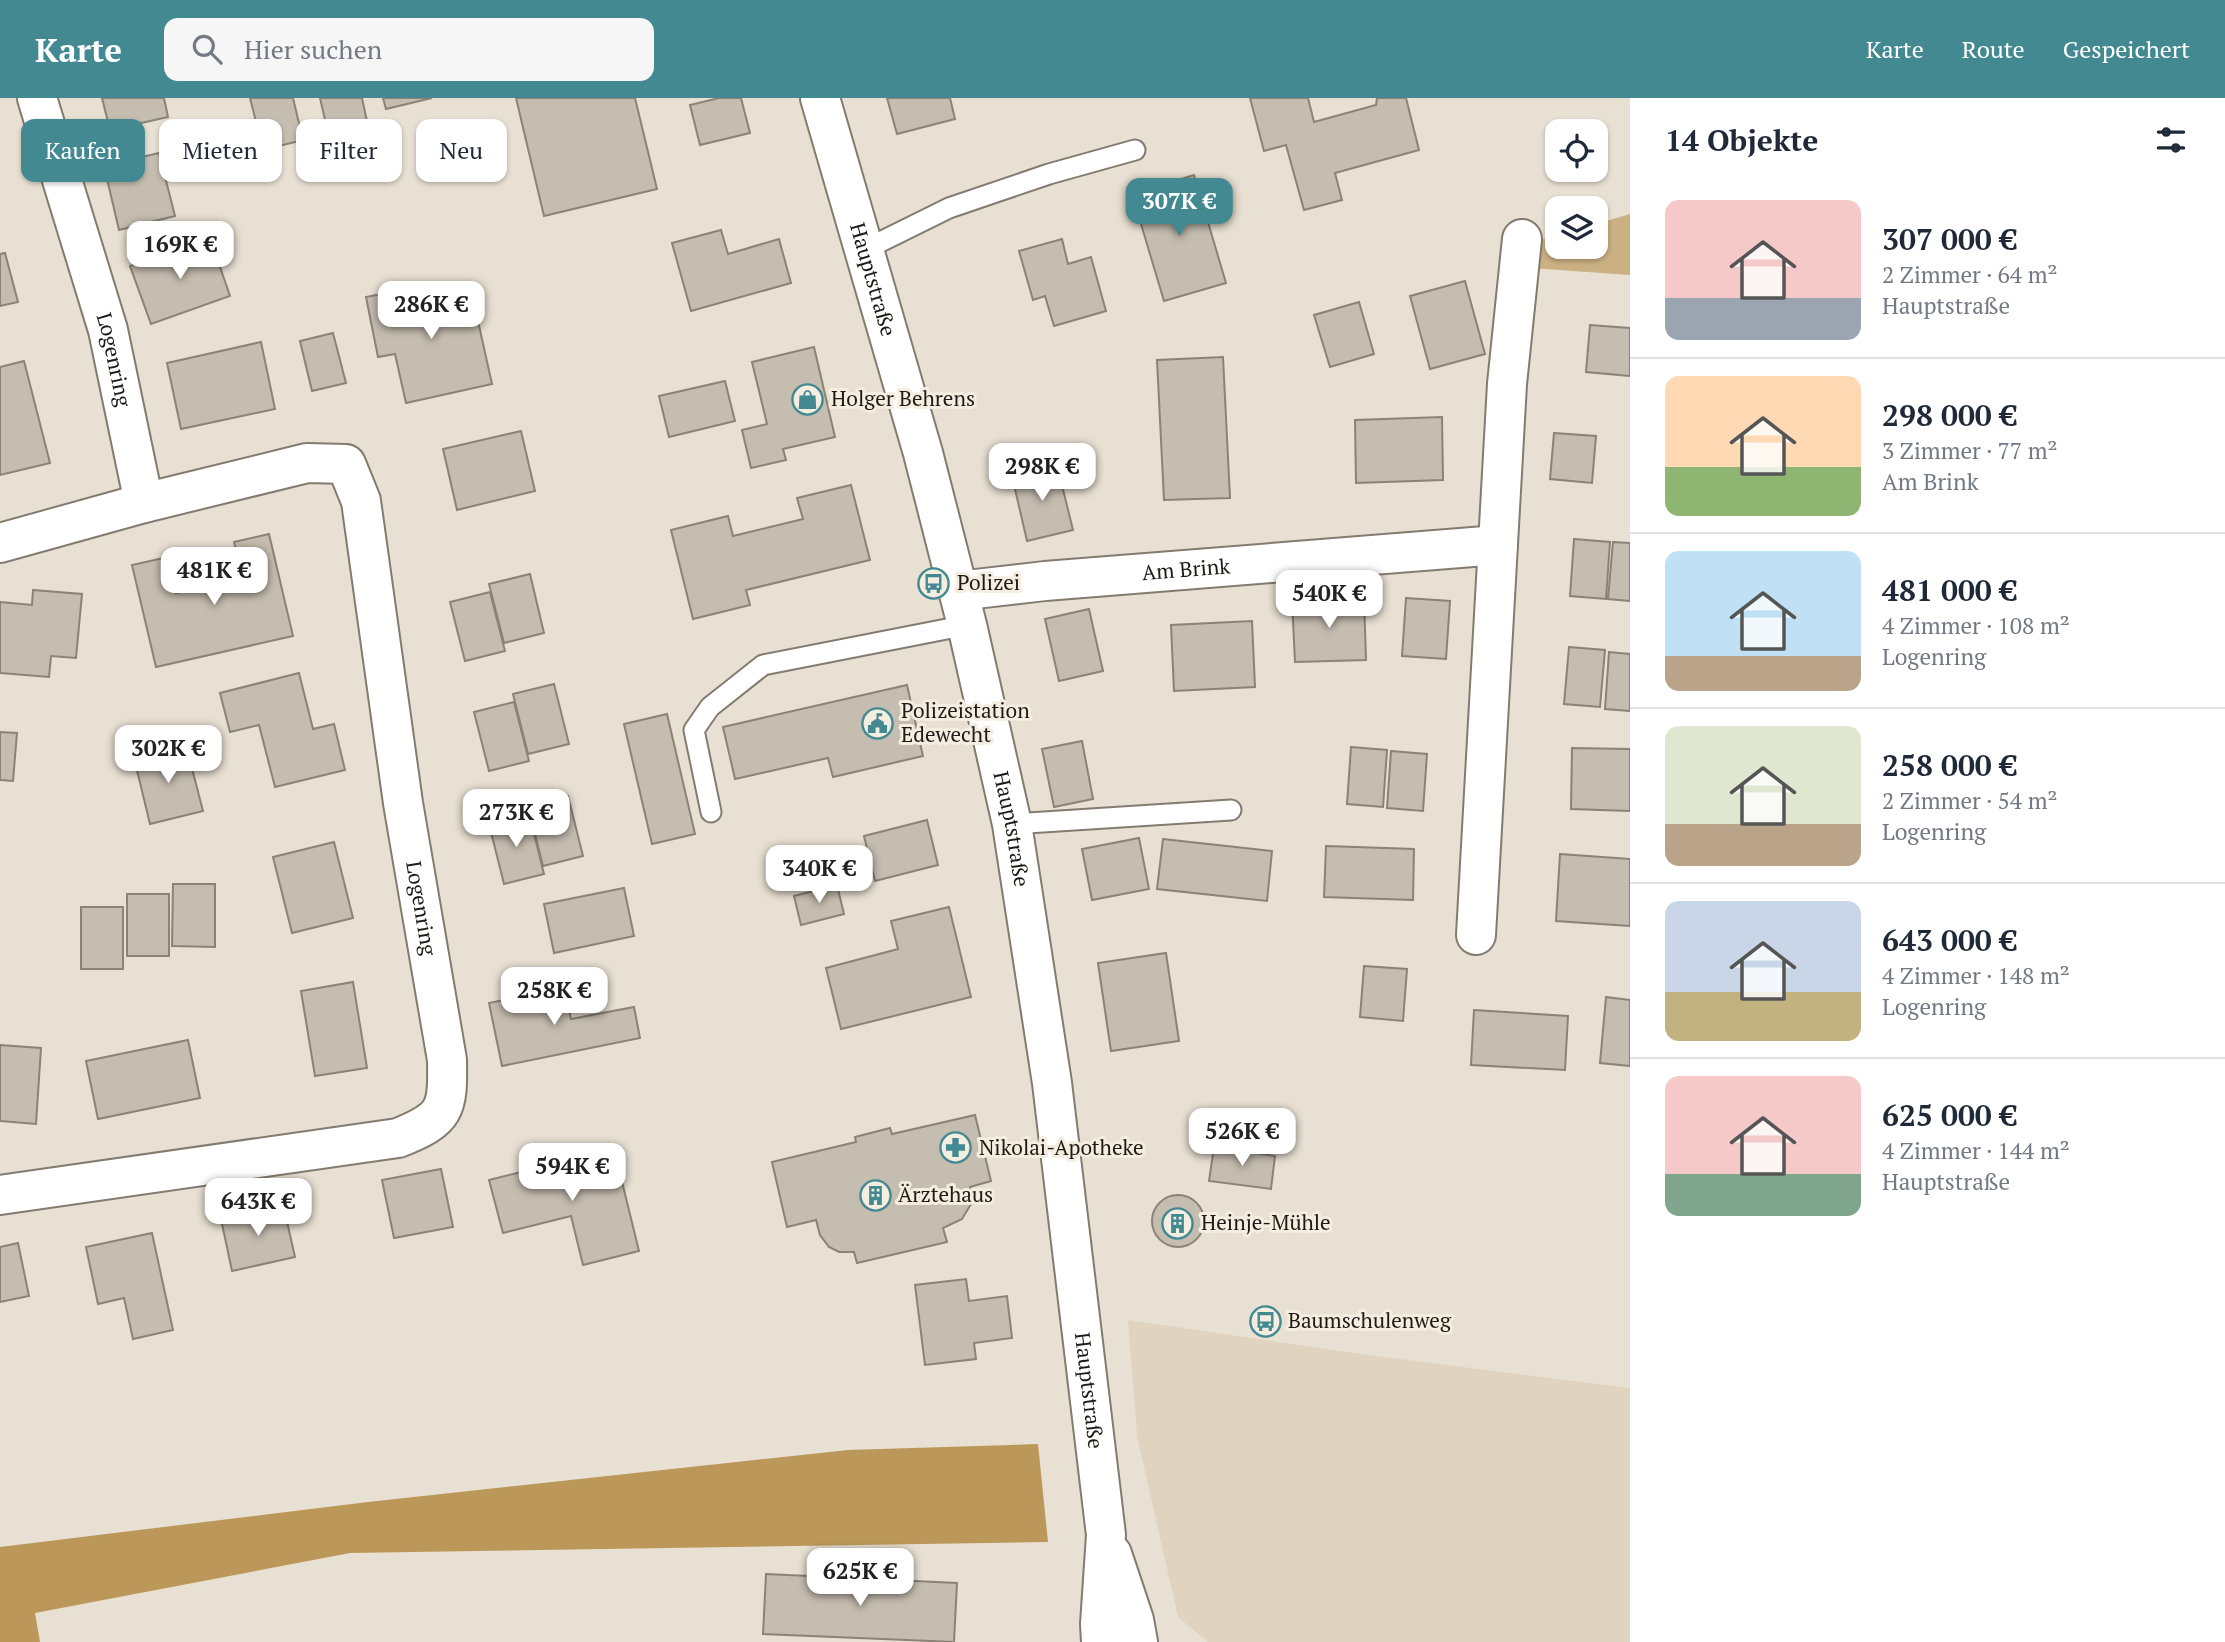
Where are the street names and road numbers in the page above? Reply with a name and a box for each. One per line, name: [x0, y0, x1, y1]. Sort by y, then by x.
street label: Hauptstraße: [844, 219, 903, 339]
street label: Logenring: [91, 309, 139, 410]
street label: Am Brink: [1141, 551, 1231, 586]
street label: Hauptstraße: [987, 768, 1036, 889]
street label: Logenring: [400, 859, 444, 958]
street label: Hauptstraße: [1069, 1331, 1111, 1450]

